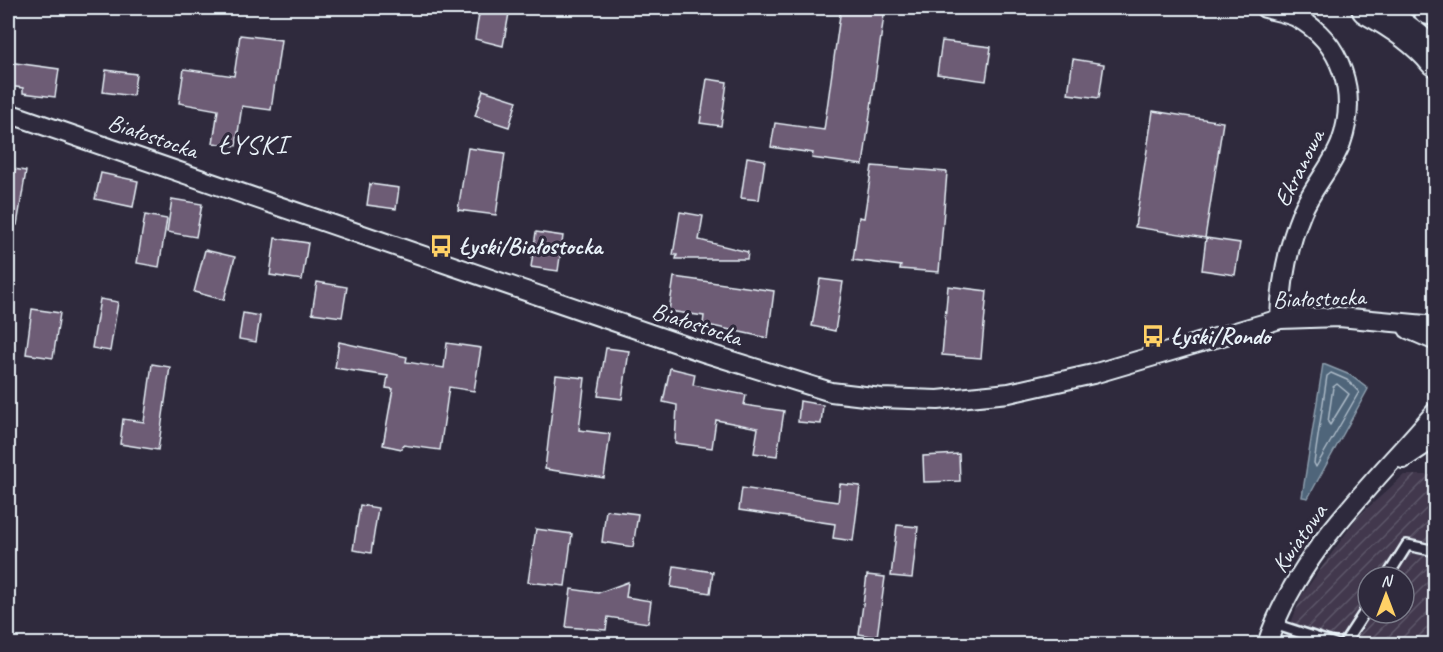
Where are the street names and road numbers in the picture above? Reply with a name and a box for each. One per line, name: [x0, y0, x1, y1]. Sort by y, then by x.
street label: Białostocka: [104, 107, 204, 166]
street label: Ekranowa: [1267, 123, 1332, 211]
street label: Białostocka: [1272, 281, 1368, 315]
street label: Białostocka: [648, 295, 748, 353]
street label: Kwiatowa: [1265, 497, 1334, 578]

